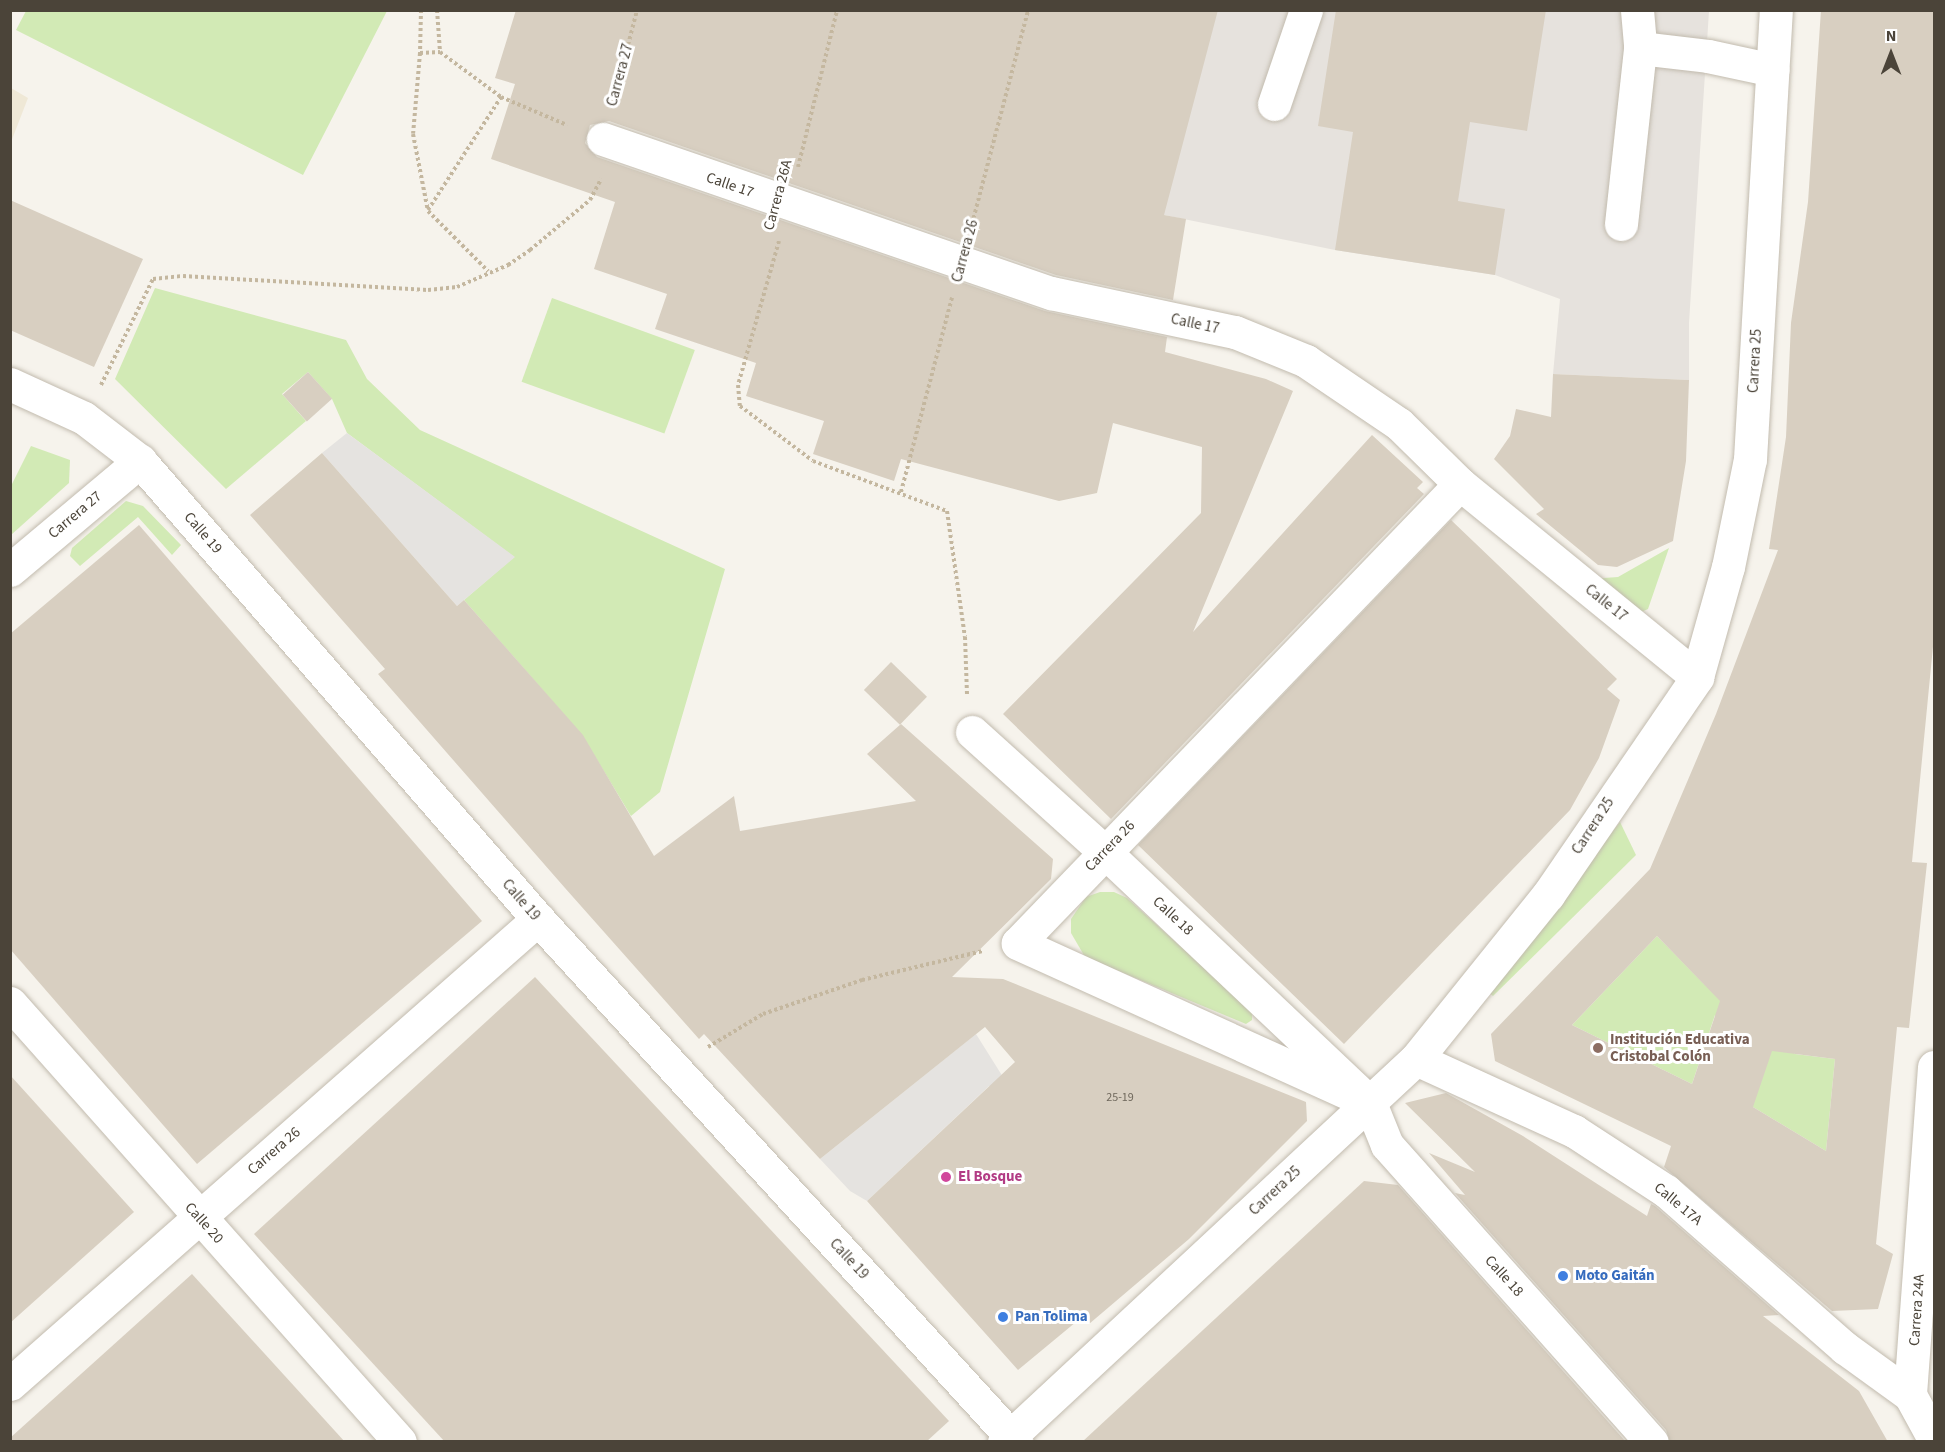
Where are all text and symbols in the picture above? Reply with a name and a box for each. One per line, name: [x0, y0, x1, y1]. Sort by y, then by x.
north arrow: [1861, 24, 1921, 84]
text: N: [1886, 25, 1896, 47]
street label: Carrera 27: [603, 42, 637, 108]
street label: Carrera 26A: [760, 158, 796, 232]
street label: Calle 17: [704, 168, 756, 202]
street label: Carrera 26: [948, 218, 982, 284]
street label: Calle 17: [1169, 310, 1221, 338]
street label: Carrera 25: [1744, 329, 1766, 393]
street label: Carrera 27: [45, 487, 105, 543]
street label: Calle 19: [180, 509, 226, 557]
street label: Calle 17: [1581, 581, 1631, 625]
street label: Carrera 25: [1568, 794, 1618, 858]
street label: Carrera 26: [1081, 817, 1139, 875]
street label: Calle 19: [498, 876, 544, 924]
street label: Calle 18: [1149, 893, 1197, 939]
place label: Institución Educativa Cristobal Colón: [1610, 1030, 1750, 1065]
marker: Institución Educativa Cristobal Colón: [1591, 1041, 1605, 1055]
house number: 25-19: [1106, 1091, 1134, 1105]
street label: Carrera 26: [244, 1123, 304, 1179]
street label: Carrera 25: [1245, 1163, 1305, 1219]
place label: El Bosque: [958, 1168, 1022, 1186]
marker: El Bosque: [939, 1170, 953, 1184]
street label: Calle 17A: [1650, 1179, 1706, 1229]
street label: Calle 20: [181, 1199, 227, 1247]
street label: Calle 19: [826, 1235, 872, 1283]
street label: Calle 18: [1481, 1252, 1527, 1300]
place label: Moto Gaitán: [1575, 1267, 1655, 1285]
marker: Moto Gaitán: [1556, 1269, 1570, 1283]
street label: Carrera 24A: [1906, 1273, 1928, 1347]
place label: Pan Tolima: [1015, 1308, 1088, 1326]
marker: Pan Tolima: [996, 1310, 1010, 1324]

